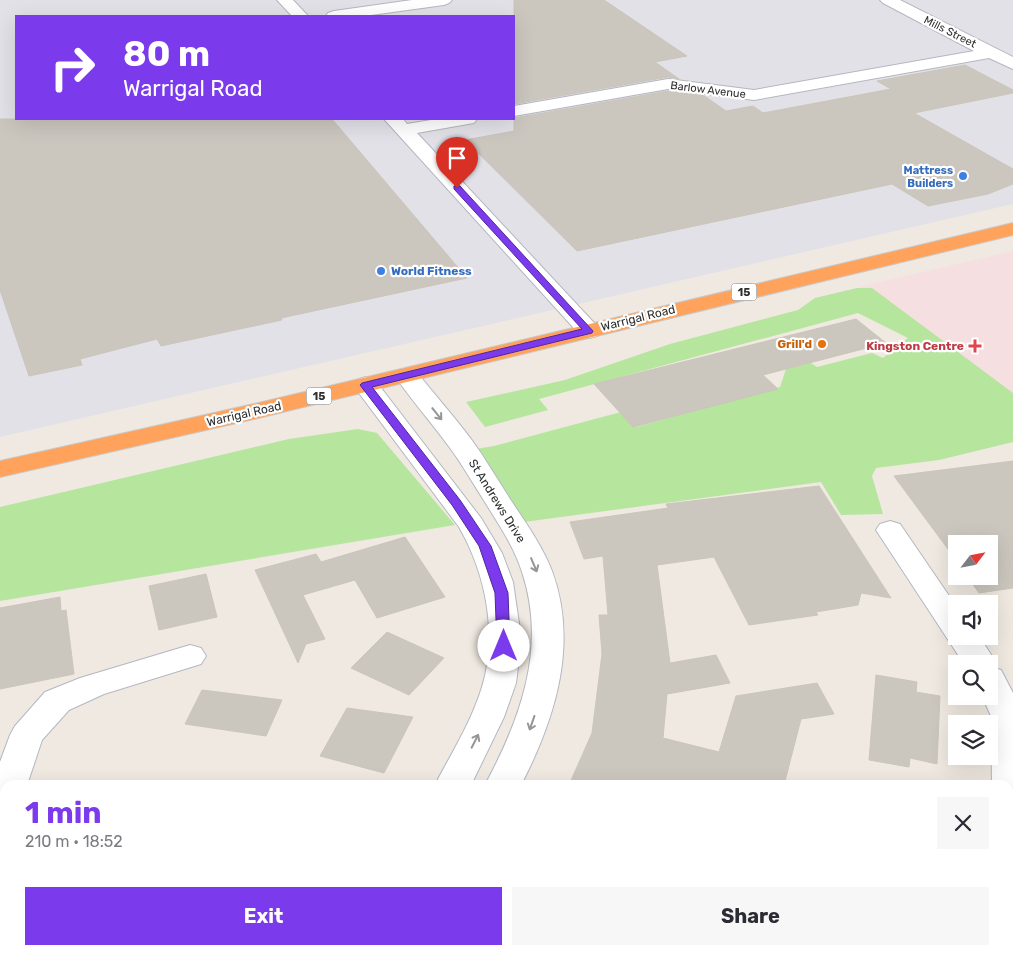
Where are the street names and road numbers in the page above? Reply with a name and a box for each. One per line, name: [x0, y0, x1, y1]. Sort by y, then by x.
street label: Mills Street: [922, 13, 979, 51]
street label: Barlow Avenue: [670, 79, 746, 101]
road number: 15: [732, 284, 756, 300]
street label: Warrigal Road: [599, 302, 677, 334]
road number: 15: [306, 388, 332, 404]
street label: Warrigal Road: [205, 399, 283, 429]
street label: St Andrews Drive: [466, 457, 528, 545]

